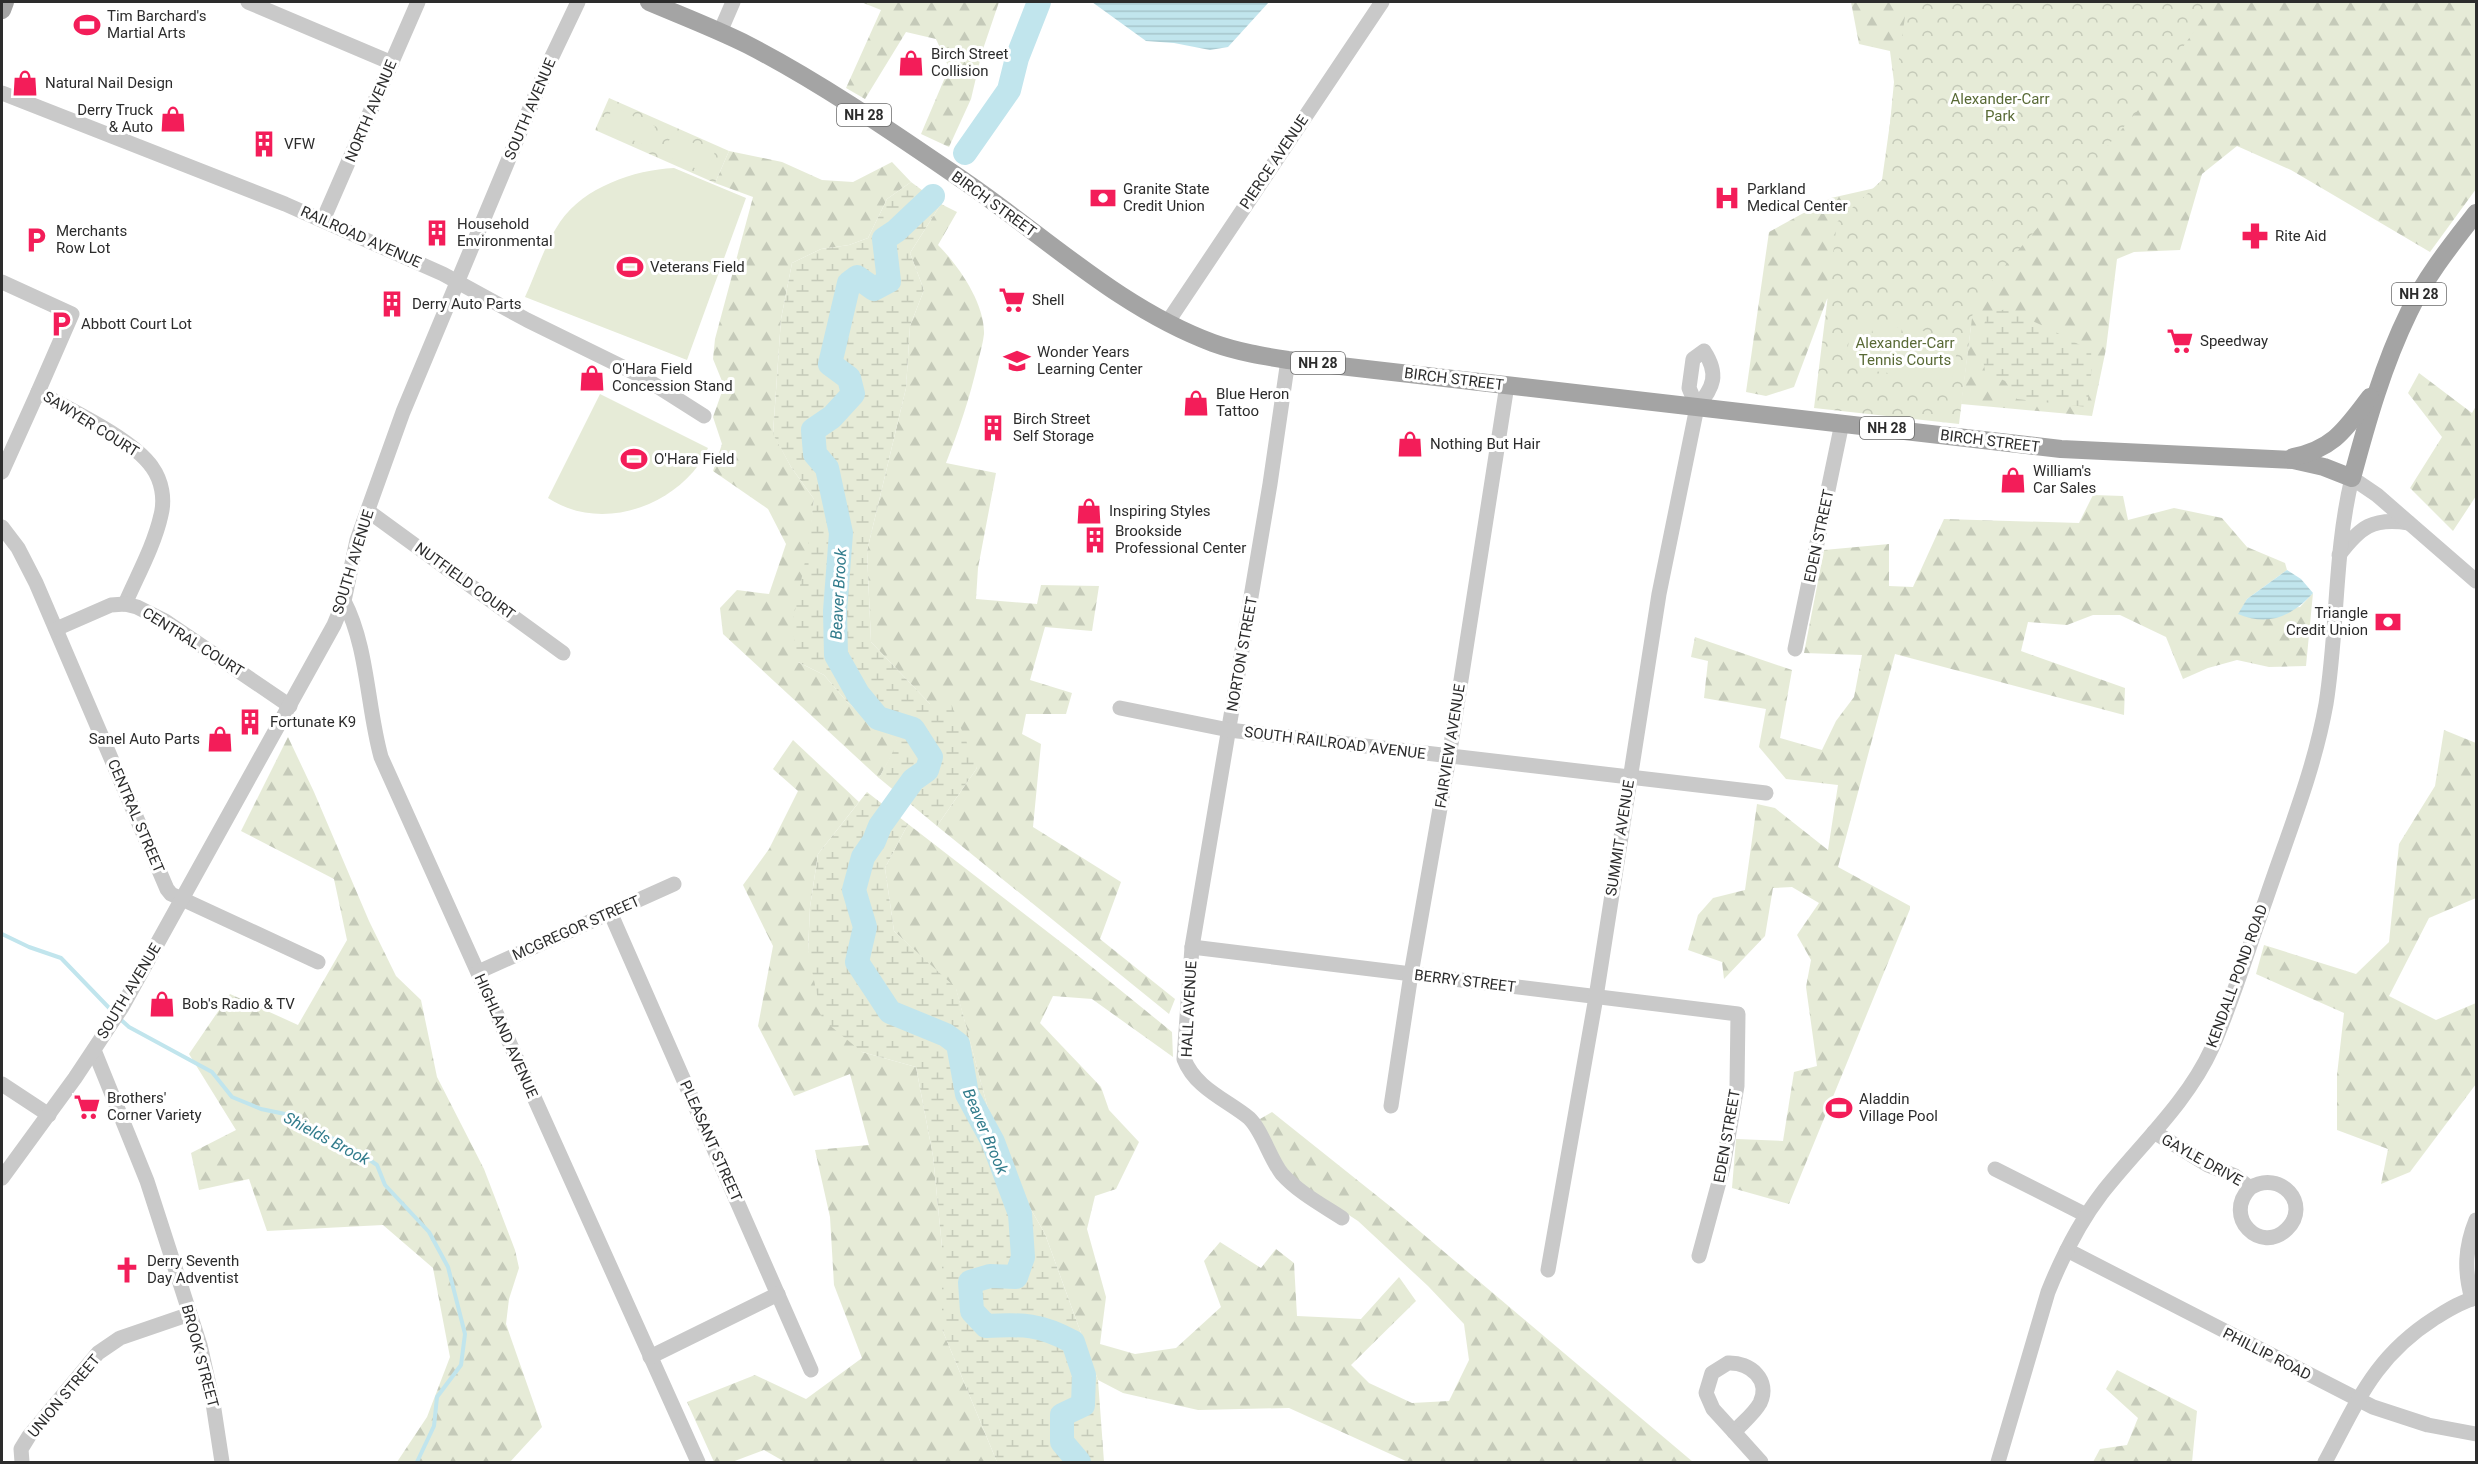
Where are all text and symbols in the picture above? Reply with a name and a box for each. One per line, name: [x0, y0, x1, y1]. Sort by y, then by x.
place label: Tim Barchard's Martial Arts: [107, 7, 206, 42]
sports icon: Tim Barchard's Martial Arts: [72, 10, 102, 40]
place label: Birch Street Collision: [931, 45, 1008, 80]
shop icon: Birch Street Collision: [896, 48, 926, 78]
street label: SOUTH AVENUE: [501, 55, 560, 162]
street label: NORTH AVENUE: [341, 57, 401, 165]
shop icon: Natural Nail Design: [10, 68, 40, 98]
place label: Natural Nail Design: [45, 74, 173, 92]
park label: Alexander-Carr Park: [1950, 90, 2050, 125]
place label: Derry Truck & Auto: [77, 101, 153, 136]
shop icon: Derry Truck & Auto: [158, 104, 188, 134]
road number: NH 28: [837, 104, 891, 126]
street label: PIERCE AVENUE: [1236, 111, 1312, 212]
building icon: VFW: [249, 129, 279, 159]
place label: VFW: [284, 135, 315, 153]
street label: BIRCH STREET: [948, 167, 1040, 241]
place label: Granite State Credit Union: [1123, 180, 1210, 215]
place label: Parkland Medical Center: [1747, 180, 1847, 215]
bank icon: Granite State Credit Union: [1088, 183, 1118, 213]
hospital icon: Parkland Medical Center: [1712, 183, 1742, 213]
street label: RAILROAD AVENUE: [298, 202, 425, 272]
place label: Household Environmental: [457, 215, 553, 250]
building icon: Household Environmental: [422, 218, 452, 248]
pharmacy icon: Rite Aid: [2240, 221, 2270, 251]
place label: Merchants Row Lot: [56, 222, 127, 257]
parking icon: Merchants Row Lot: [21, 225, 51, 255]
place label: Rite Aid: [2275, 227, 2326, 245]
sports icon: Veterans Field: [615, 252, 645, 282]
place label: Veterans Field: [650, 258, 745, 276]
road number: NH 28: [2392, 283, 2446, 305]
supermarket icon: Shell: [997, 285, 1027, 315]
building icon: Derry Auto Parts: [377, 289, 407, 319]
place label: Shell: [1032, 291, 1064, 309]
place label: Derry Auto Parts: [412, 295, 522, 313]
parking icon: Abbott Court Lot: [46, 309, 76, 339]
place label: Abbott Court Lot: [81, 315, 192, 333]
supermarket icon: Speedway: [2165, 326, 2195, 356]
place label: Speedway: [2200, 332, 2268, 350]
park label: Alexander-Carr Tennis Courts: [1855, 334, 1955, 369]
place label: Wonder Years Learning Center: [1037, 343, 1143, 378]
school or university icon: Wonder Years Learning Center: [1002, 346, 1032, 376]
road number: NH 28: [1291, 352, 1345, 374]
place label: O'Hara Field Concession Stand: [612, 360, 733, 395]
shop icon: O'Hara Field Concession Stand: [577, 363, 607, 393]
street label: BIRCH STREET: [1403, 364, 1505, 394]
place label: Blue Heron Tattoo: [1216, 385, 1289, 420]
street label: SAWYER COURT: [40, 387, 142, 461]
shop icon: Blue Heron Tattoo: [1181, 388, 1211, 418]
place label: Birch Street Self Storage: [1013, 410, 1094, 445]
building icon: Birch Street Self Storage: [978, 413, 1008, 443]
road number: NH 28: [1860, 417, 1914, 439]
street label: BIRCH STREET: [1939, 426, 2041, 456]
shop icon: Nothing But Hair: [1395, 429, 1425, 459]
place label: Nothing But Hair: [1430, 435, 1540, 453]
sports icon: O'Hara Field: [619, 444, 649, 474]
place label: O'Hara Field: [654, 450, 734, 468]
place label: William's Car Sales: [2033, 462, 2096, 497]
shop icon: William's Car Sales: [1998, 465, 2028, 495]
street label: EDEN STREET: [1800, 488, 1838, 584]
shop icon: Inspiring Styles: [1074, 496, 1104, 526]
place label: Inspiring Styles: [1109, 502, 1211, 520]
street label: SOUTH AVENUE: [329, 507, 378, 617]
place label: Brookside Professional Center: [1115, 522, 1246, 557]
building icon: Brookside Professional Center: [1080, 525, 1110, 555]
street label: NUTFIELD COURT: [411, 539, 519, 623]
water label: Beaver Brook: [827, 547, 850, 640]
street label: NORTON STREET: [1223, 595, 1261, 713]
street label: CENTRAL COURT: [139, 604, 247, 680]
place label: Triangle Credit Union: [2286, 604, 2368, 639]
bank icon: Triangle Credit Union: [2373, 607, 2403, 637]
street label: FAIRVIEW AVENUE: [1431, 682, 1469, 809]
building icon: Fortunate K9: [235, 707, 265, 737]
place label: Fortunate K9: [270, 713, 356, 731]
street label: SOUTH RAILROAD AVENUE: [1243, 723, 1427, 763]
shop icon: Sanel Auto Parts: [205, 724, 235, 754]
place label: Sanel Auto Parts: [89, 730, 200, 748]
street label: CENTRAL STREET: [104, 756, 168, 876]
street label: SUMMIT AVENUE: [1602, 778, 1638, 897]
street label: MCGREGOR STREET: [509, 892, 643, 964]
street label: KENDALL POND ROAD: [2203, 902, 2271, 1050]
street label: SOUTH AVENUE: [93, 939, 165, 1042]
street label: HALL AVENUE: [1177, 960, 1201, 1058]
street label: BERRY STREET: [1413, 966, 1517, 996]
street label: HIGHLAND AVENUE: [470, 971, 542, 1101]
shop icon: Bob's Radio & TV: [147, 989, 177, 1019]
place label: Bob's Radio & TV: [182, 995, 295, 1013]
street label: PLEASANT STREET: [676, 1078, 746, 1204]
water label: Beaver Brook: [959, 1085, 1013, 1178]
street label: EDEN STREET: [1710, 1088, 1744, 1184]
place label: Brothers' Corner Variety: [107, 1089, 202, 1124]
place label: Aladdin Village Pool: [1859, 1090, 1938, 1125]
supermarket icon: Brothers' Corner Variety: [72, 1092, 102, 1122]
sports icon: Aladdin Village Pool: [1824, 1093, 1854, 1123]
water label: Shields Brook: [281, 1108, 374, 1170]
street label: GAYLE DRIVE: [2158, 1130, 2246, 1190]
place label: Derry Seventh Day Adventist: [147, 1252, 239, 1287]
church icon: Derry Seventh Day Adventist: [112, 1255, 142, 1285]
street label: BROOK STREET: [178, 1303, 222, 1409]
street label: PHILLIP ROAD: [2220, 1324, 2314, 1384]
street label: UNION STREET: [24, 1351, 104, 1441]

